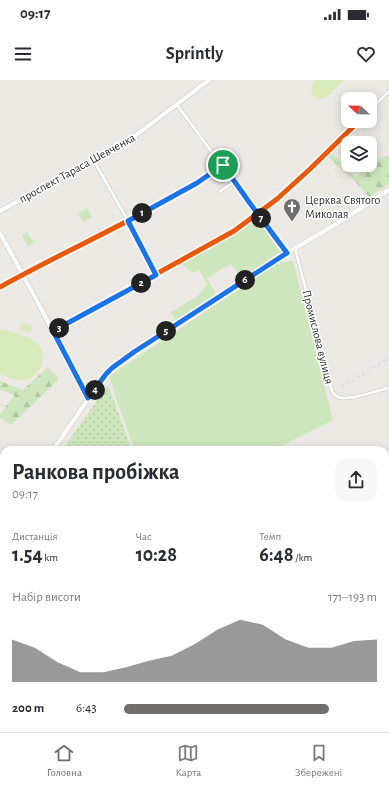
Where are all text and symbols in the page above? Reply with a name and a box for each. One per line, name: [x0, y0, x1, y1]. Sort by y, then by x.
text: 09:17: [20, 6, 50, 21]
icon: menu: [12, 43, 34, 65]
icon: heart: [355, 43, 377, 65]
text: Sprintly: [166, 45, 223, 63]
north arrow: [341, 92, 377, 128]
map controls: [341, 92, 377, 172]
street label: проспект Тараса Шевченка: [17, 131, 138, 205]
button: layers: [341, 136, 377, 172]
pin: [206, 148, 240, 182]
icon: arrive: [212, 154, 234, 176]
place label: Церква Святого Миколая: [305, 194, 381, 220]
church icon: Церква Святого Миколая: [282, 197, 302, 222]
pin: 1: [132, 203, 152, 223]
text: 1: [140, 207, 144, 218]
pin: 7: [251, 208, 271, 228]
text: 7: [259, 212, 263, 223]
pin: 6: [235, 270, 255, 290]
pin: 2: [131, 273, 151, 293]
text: 6: [242, 274, 248, 285]
text: 2: [138, 277, 144, 288]
street label: Промислова вулиця: [300, 289, 336, 386]
pin: 3: [49, 318, 69, 338]
pin: 5: [156, 321, 176, 341]
text: 3: [57, 322, 61, 333]
text: 5: [164, 325, 168, 336]
pin: 4: [85, 380, 105, 400]
text: 4: [92, 384, 98, 395]
button: share: [335, 459, 377, 501]
text: Ранкова пробіжка: [12, 461, 180, 483]
text: 09:17: [12, 488, 38, 501]
text: Дистанція: [12, 531, 57, 542]
text: Час: [136, 531, 151, 542]
text: Темп: [259, 531, 281, 542]
text: 1.54: [12, 545, 42, 565]
text: 10:28: [136, 545, 177, 565]
text: 6:48: [259, 545, 294, 565]
text: km: [42, 552, 58, 563]
text: /km: [294, 552, 312, 563]
text: Набір висоти: [12, 591, 81, 604]
text: 171–193 m: [328, 591, 377, 604]
text: 200 m: [12, 702, 44, 715]
text: 6:43: [76, 702, 97, 715]
tab: Головна: [47, 742, 82, 779]
tab: Карта: [176, 742, 201, 779]
tab: Збережені: [295, 742, 342, 779]

